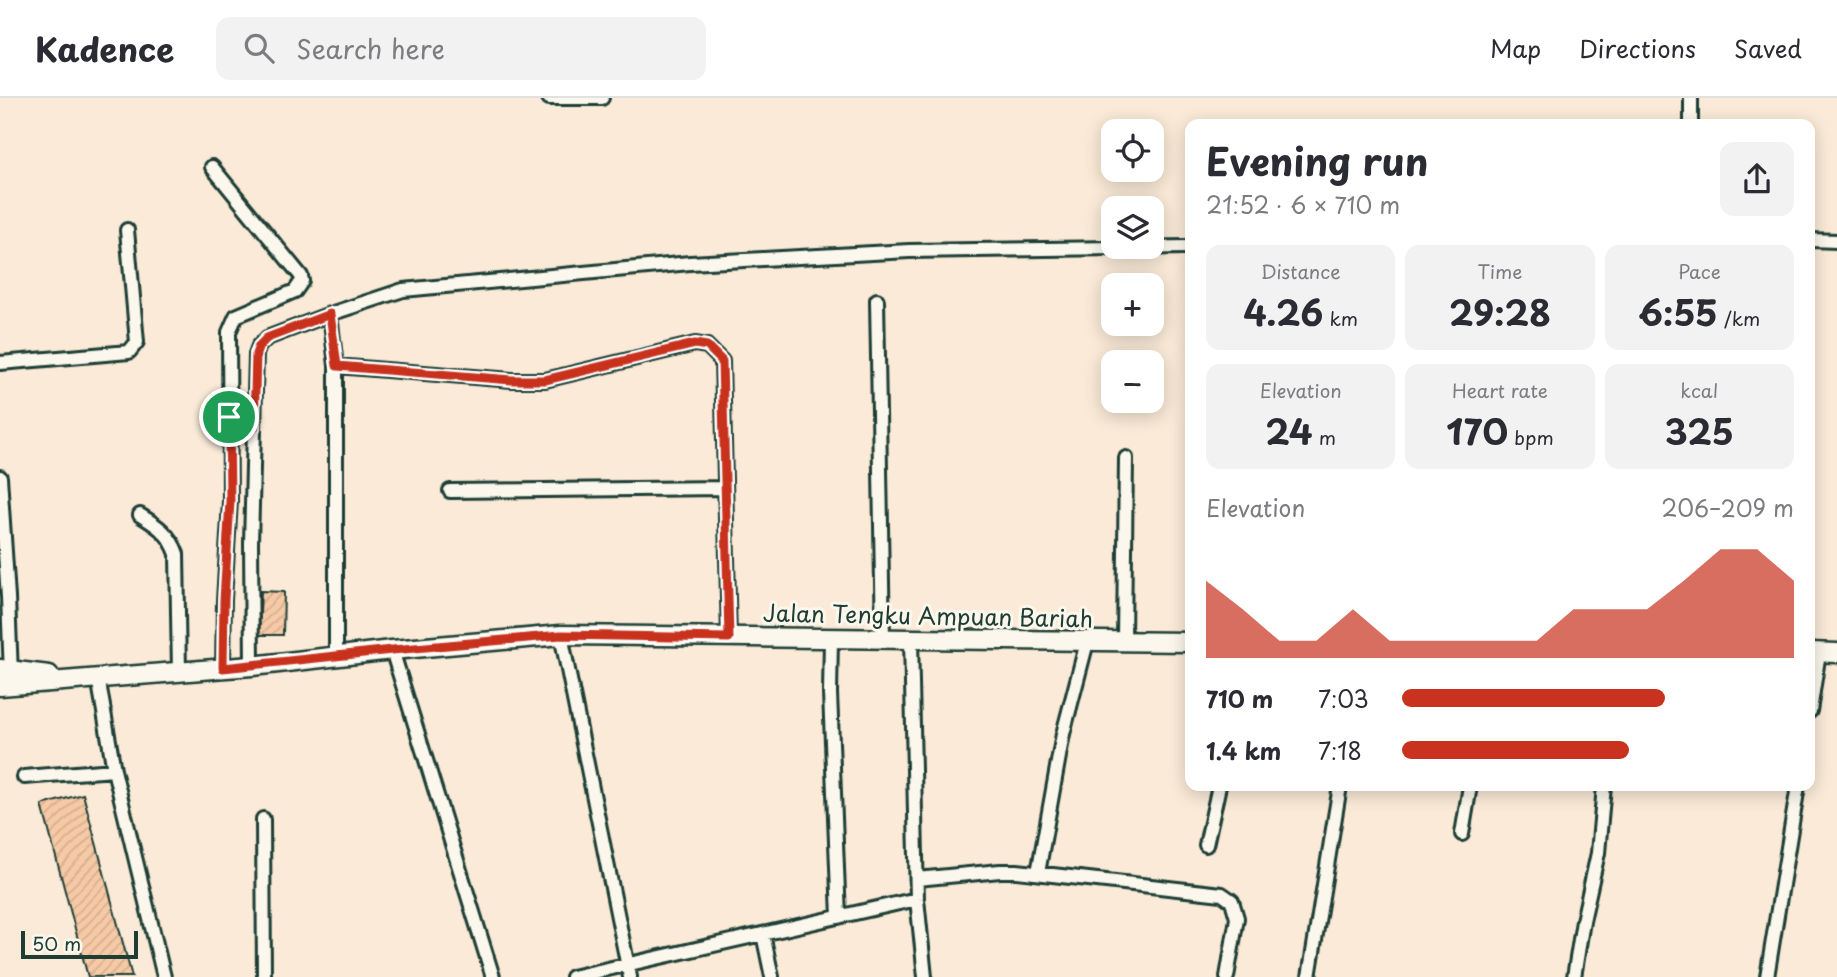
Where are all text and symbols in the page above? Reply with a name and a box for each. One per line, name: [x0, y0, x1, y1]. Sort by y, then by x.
search box: [216, 17, 706, 80]
text: Kadence: [35, 23, 174, 73]
icon: search: [240, 29, 278, 67]
text: Search here: [296, 29, 445, 68]
text: Map: [1490, 30, 1541, 66]
text: Directions: [1579, 30, 1696, 66]
text: Saved: [1734, 30, 1802, 66]
map controls: [1101, 119, 1164, 413]
button: locate: [1101, 119, 1164, 182]
text: Evening run: [1206, 132, 1428, 189]
button: share: [1720, 142, 1794, 216]
text: 21:52 · 6 × 710 m: [1206, 187, 1400, 222]
button: layers: [1101, 196, 1164, 259]
text: Distance: [1261, 257, 1341, 285]
text: Time: [1478, 257, 1522, 285]
text: Pace: [1678, 257, 1721, 285]
button: +: [1101, 273, 1164, 336]
text: 4.26: [1243, 285, 1323, 338]
text: 29:28: [1449, 285, 1551, 338]
text: 6:55: [1638, 285, 1718, 338]
text: km: [1323, 304, 1358, 332]
text: /km: [1718, 304, 1760, 332]
button: −: [1101, 350, 1164, 413]
text: Elevation: [1260, 376, 1342, 404]
text: Heart rate: [1452, 376, 1548, 404]
text: kcal: [1680, 376, 1718, 404]
pin: [199, 387, 259, 447]
icon: arrive: [210, 398, 248, 436]
text: 24: [1265, 404, 1313, 457]
text: 170: [1446, 404, 1508, 457]
text: 325: [1665, 404, 1734, 457]
text: m: [1313, 423, 1336, 451]
text: bpm: [1508, 423, 1554, 451]
text: Elevation: [1206, 490, 1305, 525]
text: 206–209 m: [1661, 490, 1794, 525]
street label: Jalan Tengku Ampuan Bariah: [763, 595, 1093, 635]
text: 710 m: [1206, 681, 1273, 716]
text: 7:03: [1318, 681, 1369, 716]
text: 1.4 km: [1206, 733, 1281, 768]
text: 7:18: [1318, 733, 1362, 768]
scale bar: [21, 928, 138, 960]
text: 50 m: [32, 929, 81, 957]

